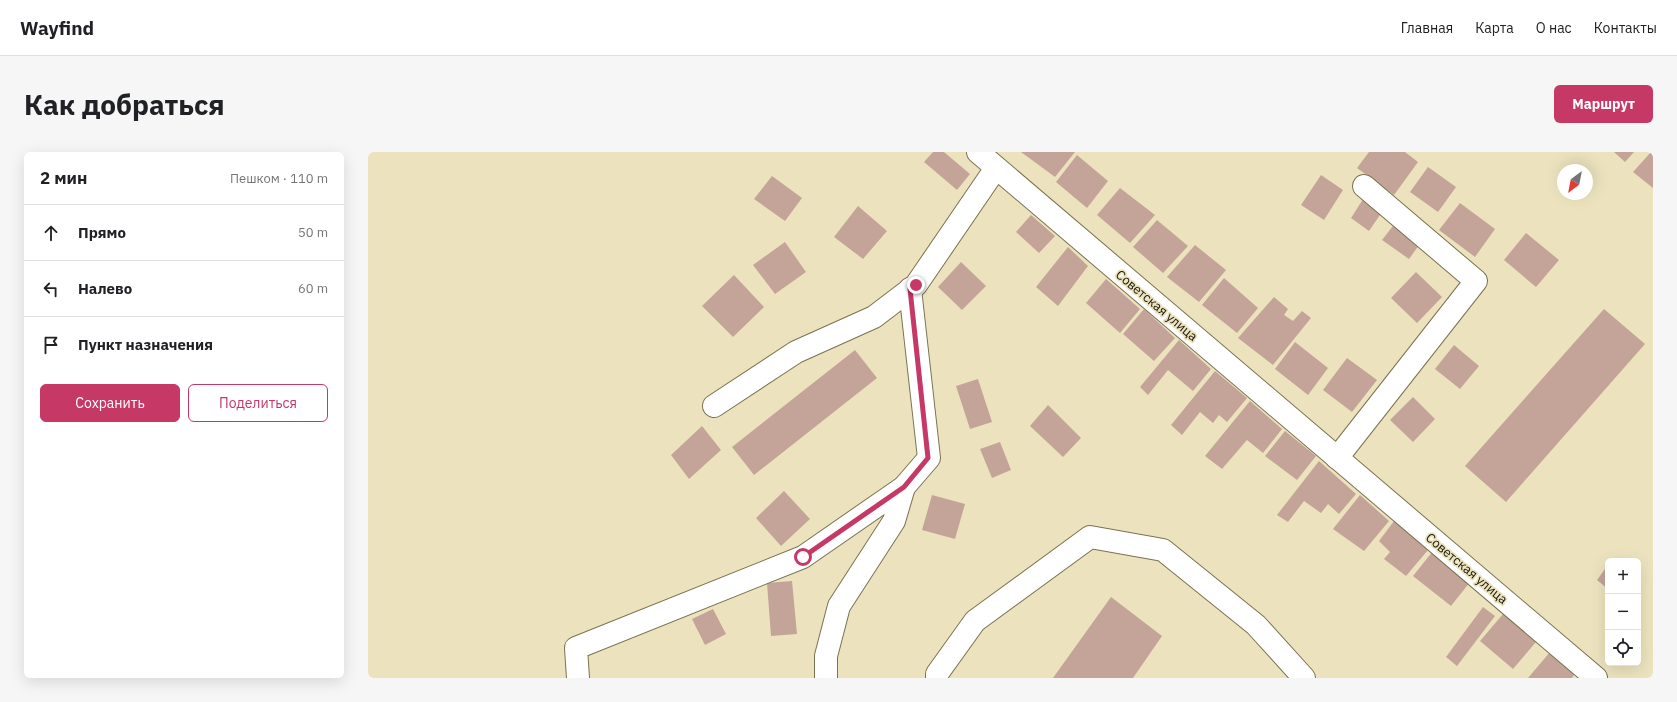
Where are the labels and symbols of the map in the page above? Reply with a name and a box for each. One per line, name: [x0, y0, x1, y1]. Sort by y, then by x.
north arrow: [1557, 164, 1593, 200]
street label: Советская улица: [1112, 266, 1201, 345]
route end: [907, 276, 925, 294]
street label: Советская улица: [1422, 529, 1511, 608]
route start: [794, 548, 812, 566]

